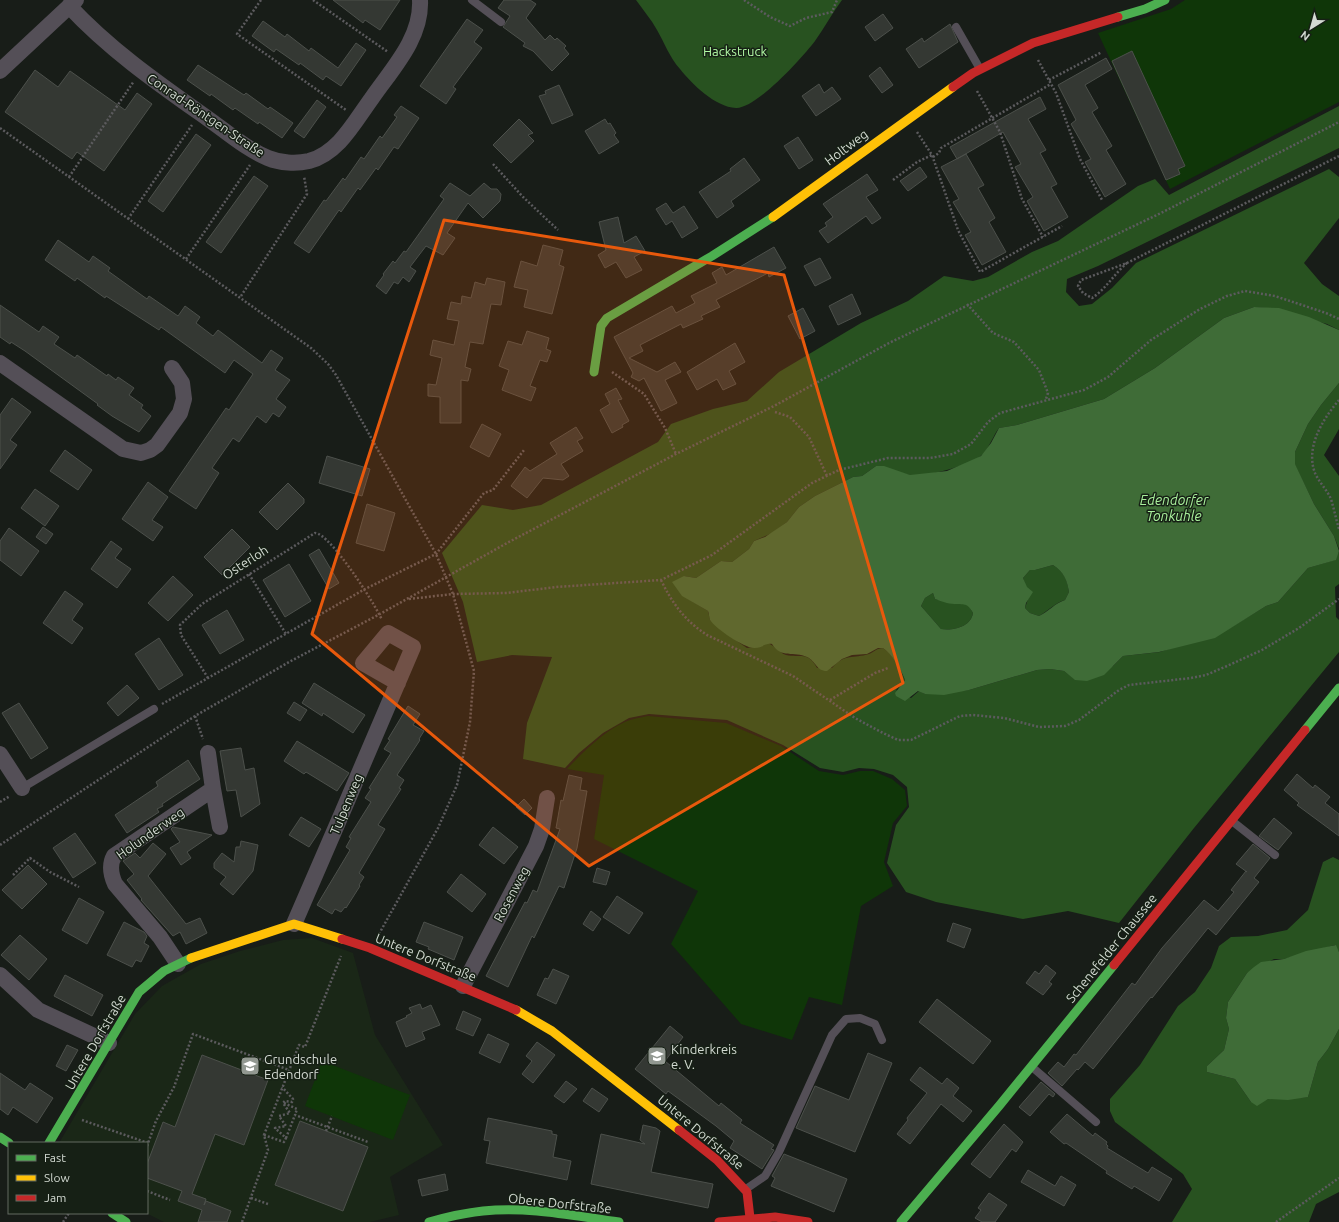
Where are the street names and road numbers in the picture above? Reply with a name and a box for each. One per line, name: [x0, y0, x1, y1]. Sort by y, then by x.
street label: Conrad-Röntgen-Straße: [145, 70, 267, 160]
street label: Holtweg: [822, 126, 870, 168]
street label: Osterloh: [220, 542, 270, 582]
street label: Tulpenweg: [327, 772, 365, 836]
street label: Holunderweg: [113, 804, 187, 862]
street label: Rosenweg: [491, 864, 531, 924]
street label: Schenefelder Chaussee: [1063, 891, 1159, 1005]
street label: Untere Dorfstraße: [373, 930, 479, 984]
street label: Untere Dorfstraße: [62, 992, 128, 1092]
street label: Untere Dorfstraße: [655, 1092, 747, 1172]
street label: Obere Dorfstraße: [508, 1191, 612, 1215]

